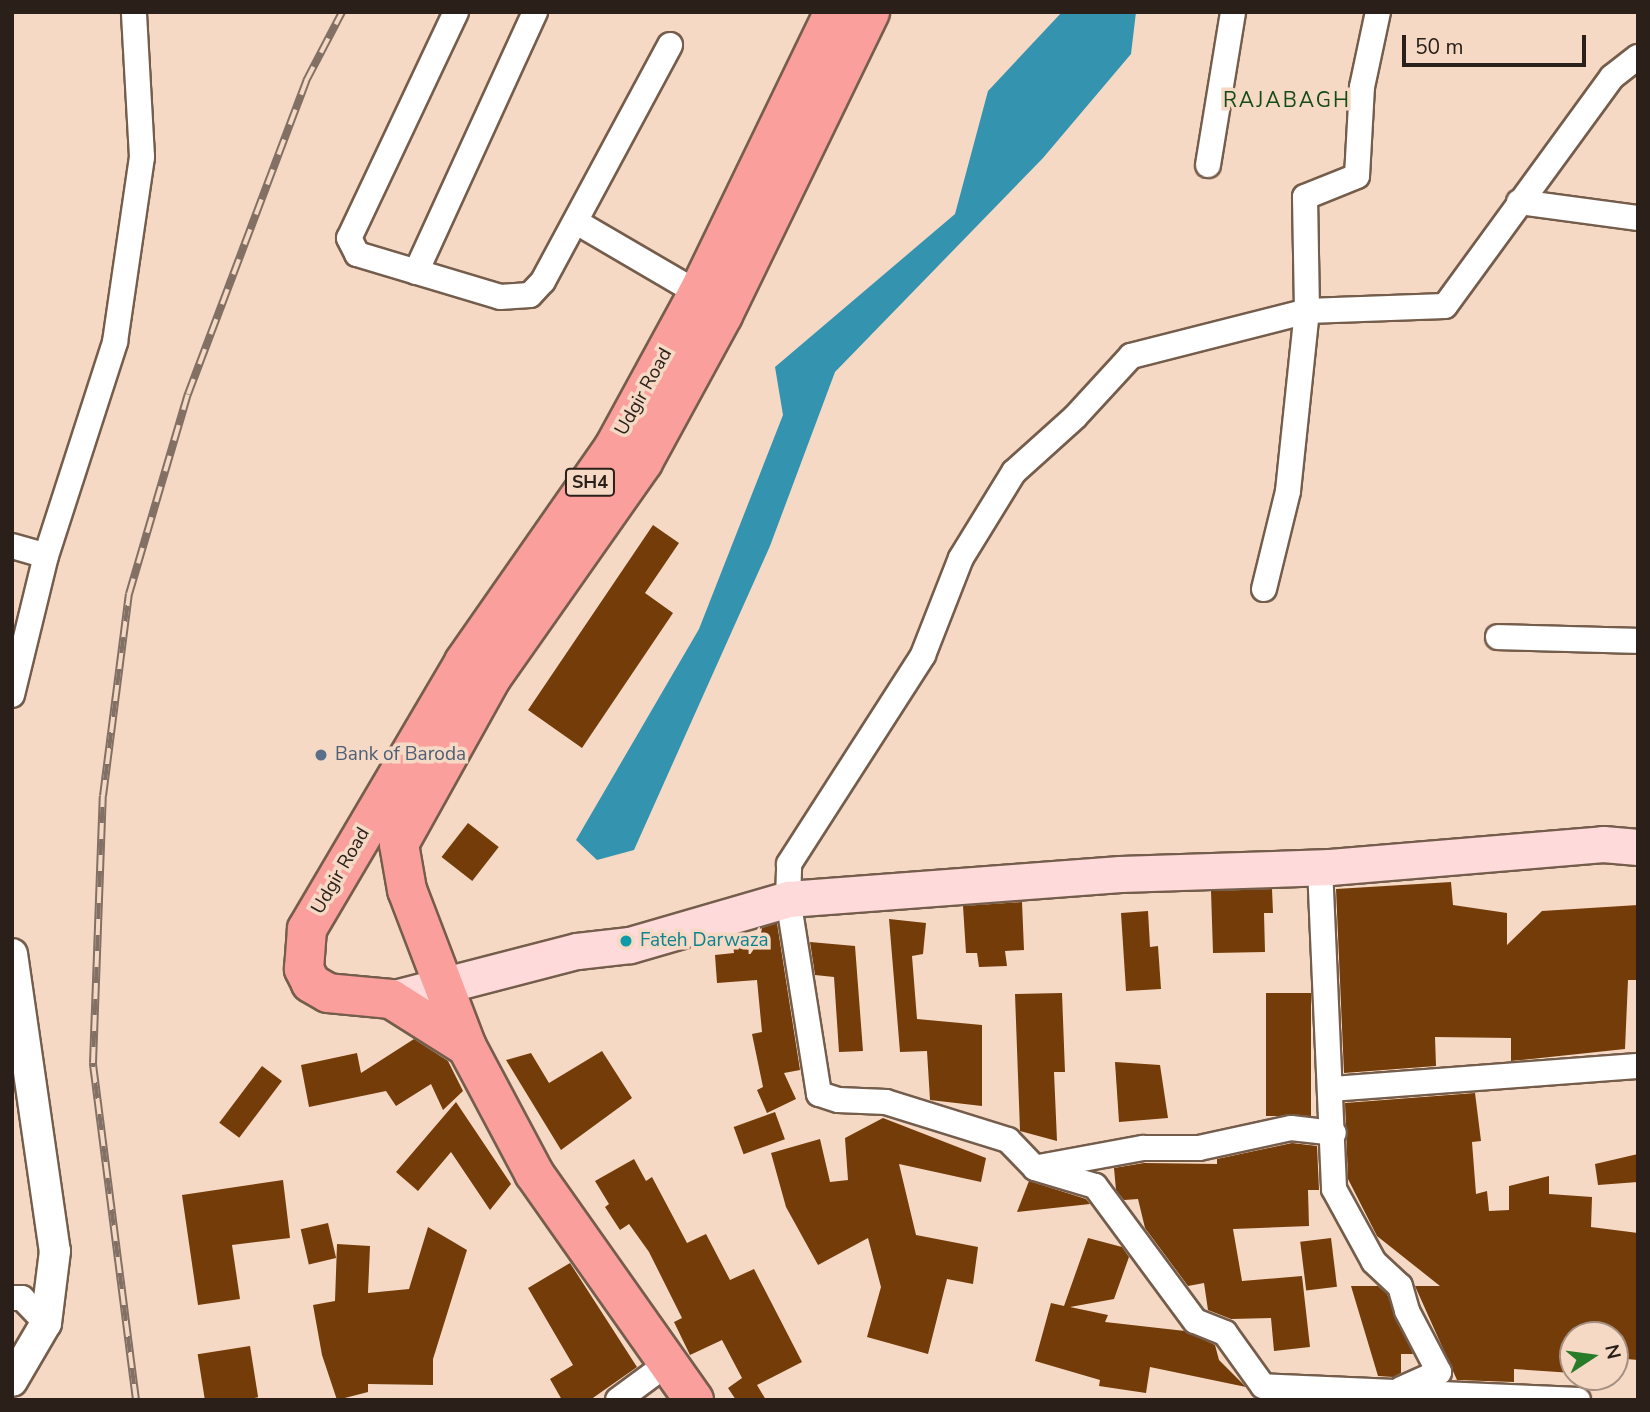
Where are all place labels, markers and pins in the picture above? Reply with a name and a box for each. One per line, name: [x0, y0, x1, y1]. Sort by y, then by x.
place label: Bank of Baroda: [335, 744, 466, 766]
marker: Bank of Baroda: [313, 747, 329, 763]
place label: Fateh Darwaza: [640, 930, 769, 952]
marker: Fateh Darwaza: [618, 933, 634, 949]

